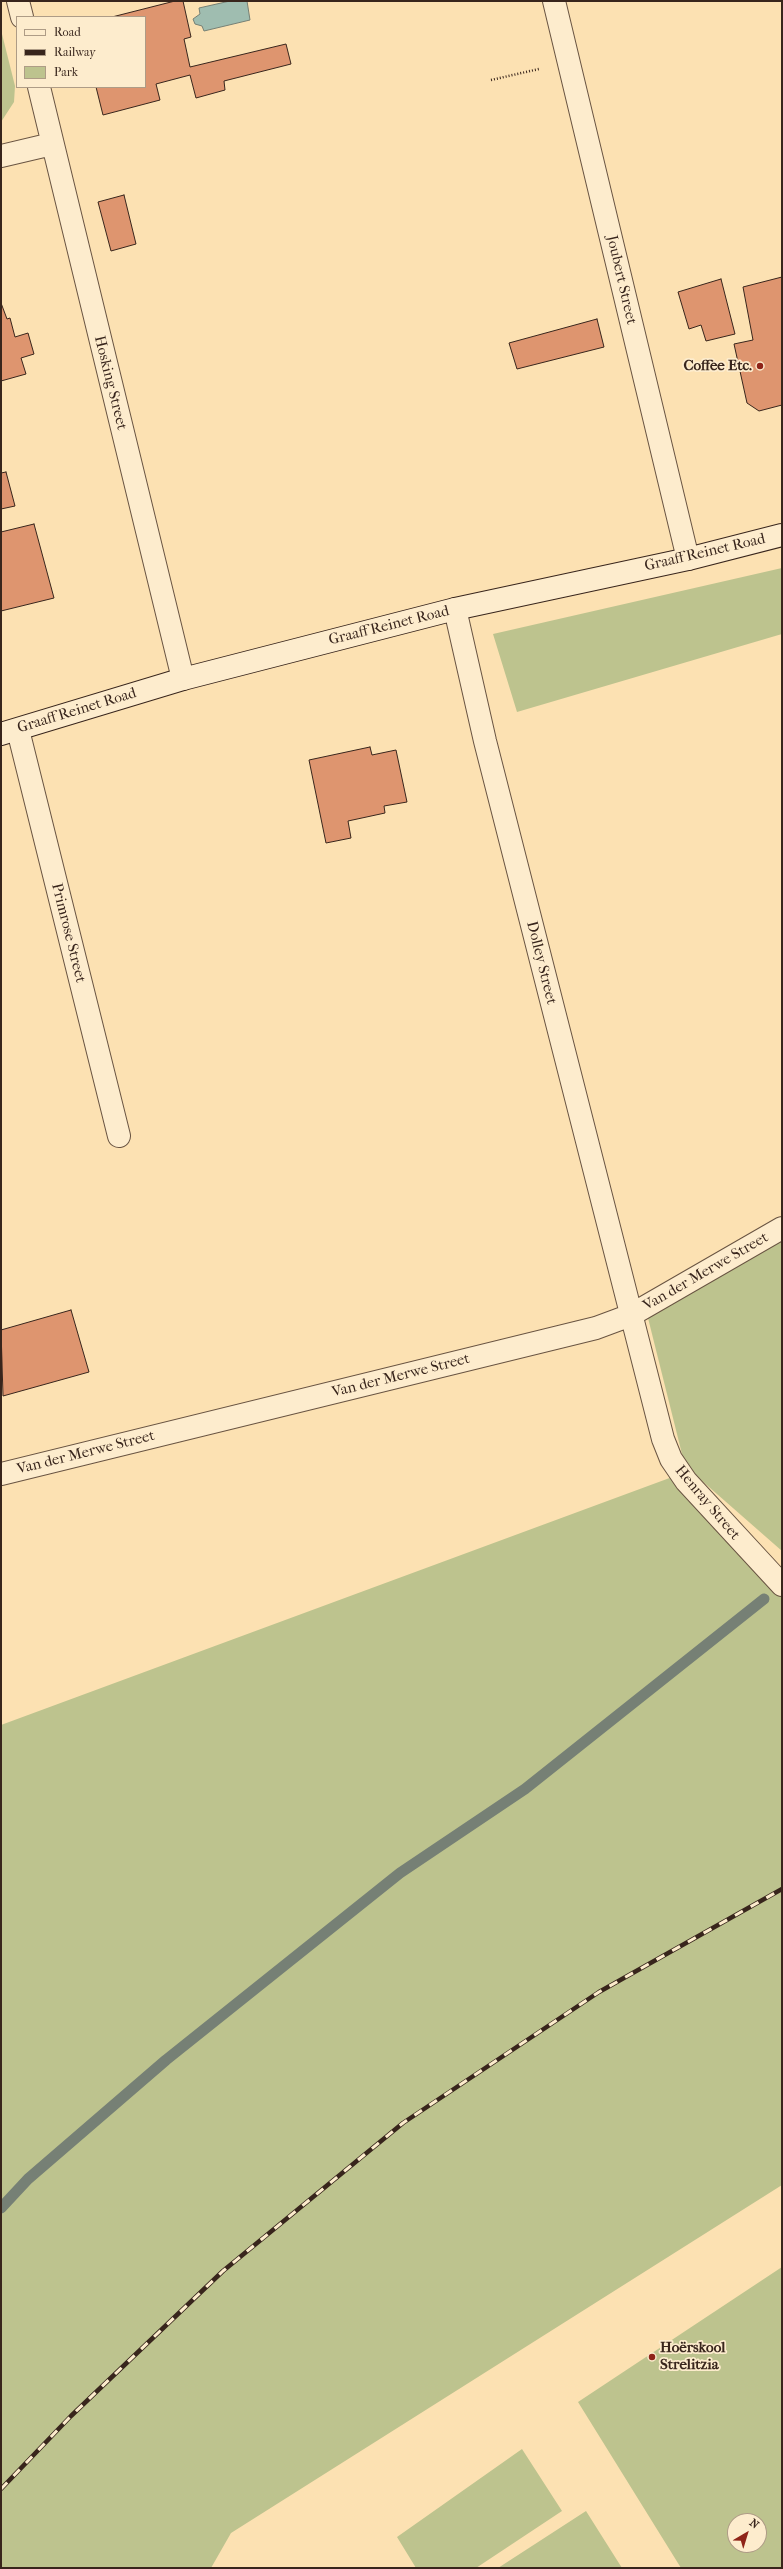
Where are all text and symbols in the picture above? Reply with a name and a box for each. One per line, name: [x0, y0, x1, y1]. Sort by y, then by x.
legend: [16, 16, 146, 88]
text: Road: [54, 25, 81, 39]
text: Railway: [54, 45, 96, 59]
text: Park: [54, 65, 78, 79]
street label: Joubert Street: [602, 234, 640, 326]
street label: Hosking Street: [90, 334, 130, 432]
place label: Coffee Etc.: [683, 357, 752, 375]
marker: Coffee Etc.: [755, 361, 765, 371]
street label: Graaff Reinet Road: [643, 530, 767, 576]
street label: Graaff Reinet Road: [327, 602, 451, 650]
street label: Graaff Reinet Road: [15, 684, 139, 738]
street label: Primrose Street: [47, 881, 89, 985]
street label: Dolley Street: [522, 920, 560, 1006]
street label: Van der Merwe Street: [640, 1229, 772, 1315]
street label: Van der Merwe Street: [330, 1350, 472, 1402]
street label: Van der Merwe Street: [15, 1427, 157, 1479]
street label: Henray Street: [671, 1462, 743, 1544]
place label: Hoërskool Strelitzia: [660, 2339, 725, 2374]
marker: Hoërskool Strelitzia: [647, 2352, 657, 2362]
north arrow: [727, 2513, 767, 2553]
text: N: [747, 2516, 761, 2532]

